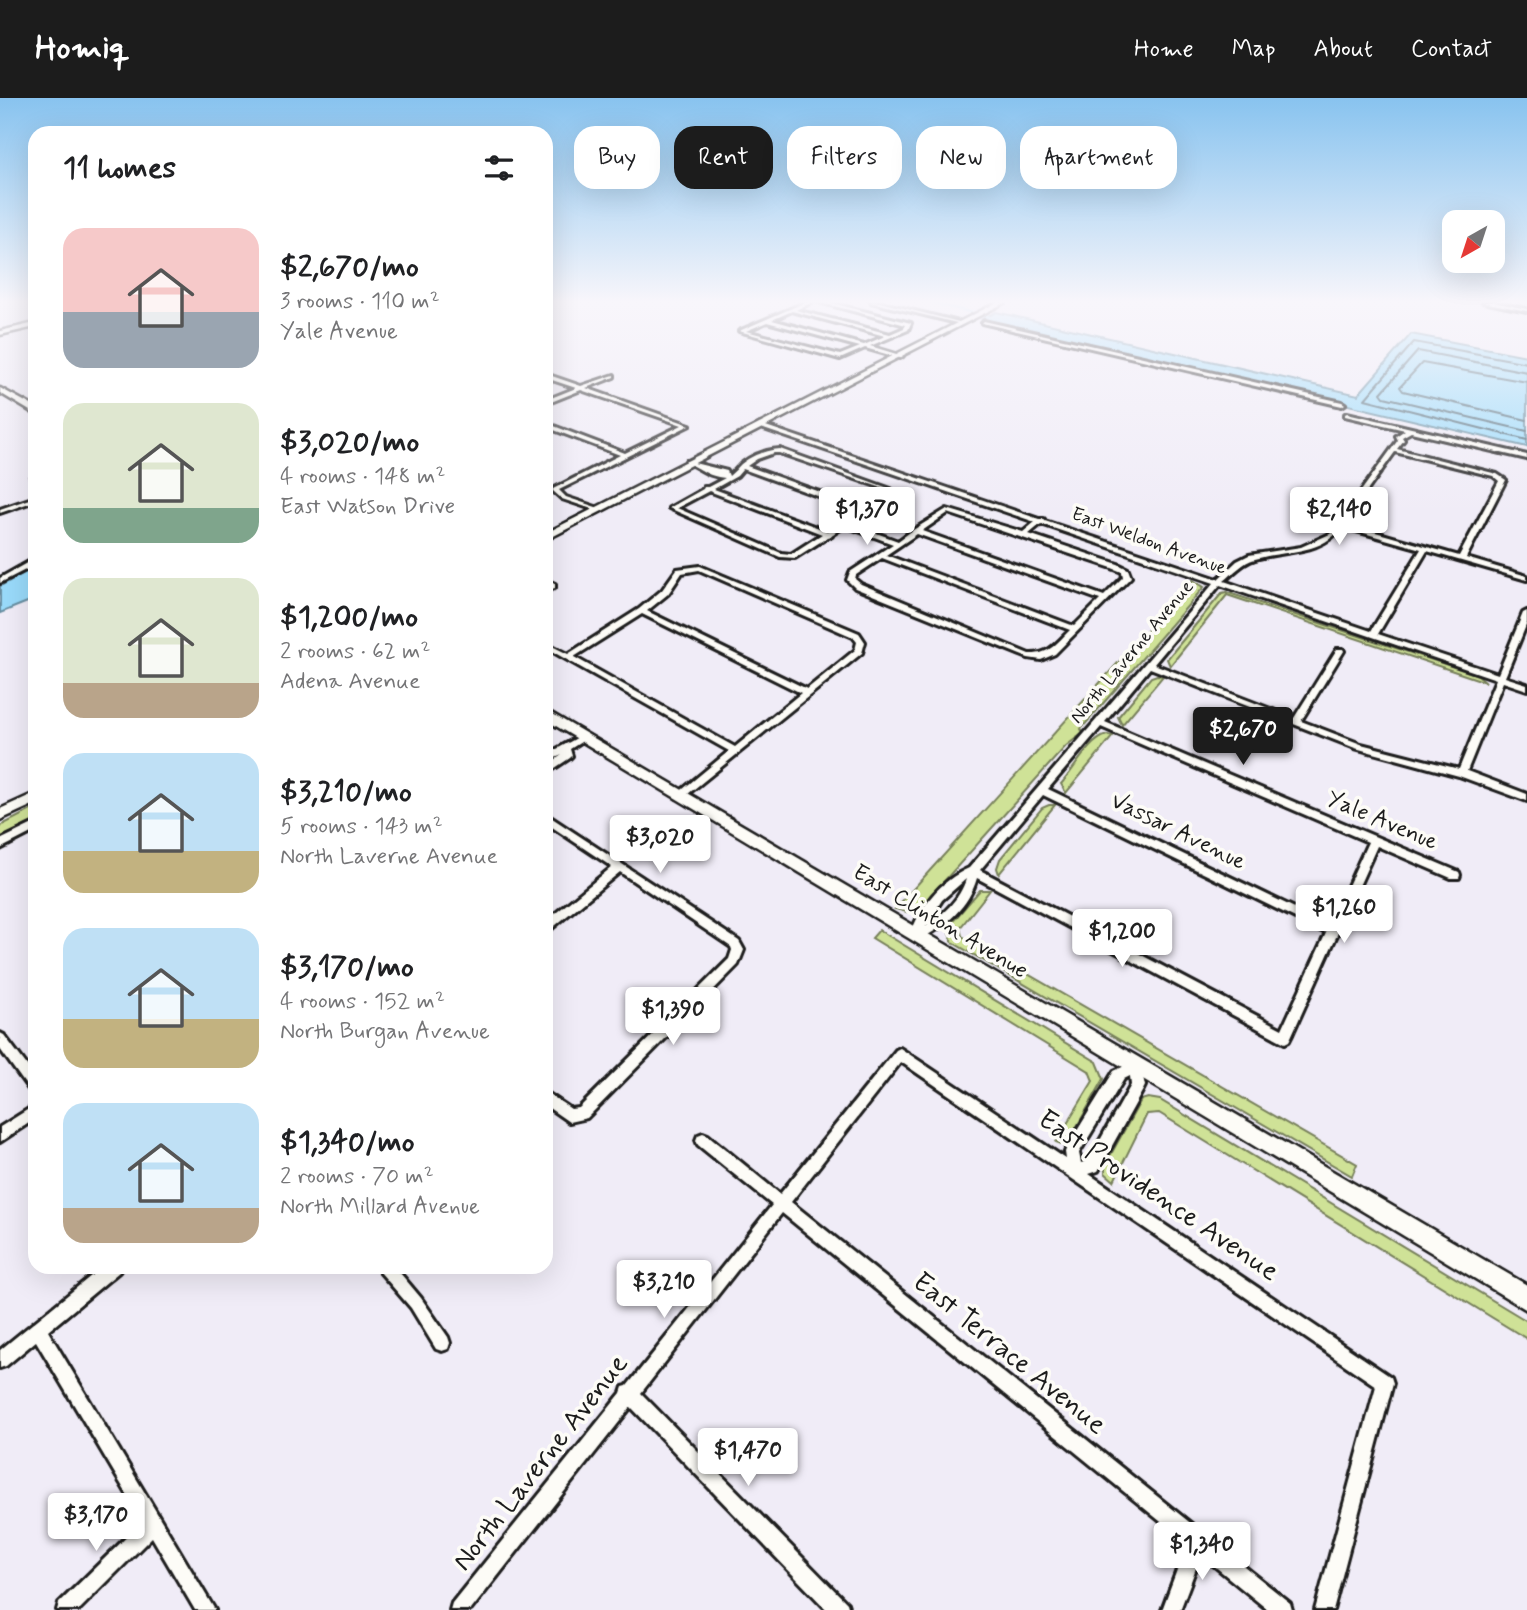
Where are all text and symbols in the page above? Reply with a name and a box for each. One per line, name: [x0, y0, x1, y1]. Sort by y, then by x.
text: Homiq: [35, 27, 130, 71]
text: Home: [1134, 34, 1194, 65]
text: Map: [1232, 34, 1276, 65]
text: About: [1314, 34, 1373, 65]
text: Contact: [1411, 34, 1492, 65]
chip: Buy: [574, 126, 660, 189]
chip: Rent: [674, 126, 773, 189]
chip: Filters: [787, 126, 902, 189]
chip: New: [916, 126, 1006, 189]
chip: Apartment: [1020, 126, 1177, 189]
text: 11 homes: [63, 149, 176, 188]
icon: filters: [480, 149, 518, 187]
north arrow: [1442, 210, 1505, 273]
map controls: [1442, 210, 1505, 273]
text: $2,670/mo: [280, 248, 419, 287]
icon: home: [119, 256, 203, 340]
text: 3 rooms · 110 m²: [280, 287, 440, 317]
text: Yale Avenue: [280, 317, 398, 347]
text: $3,020/mo: [280, 423, 419, 462]
icon: home: [119, 431, 203, 515]
text: 4 rooms · 148 m²: [280, 462, 445, 492]
pin: $1,370: [810, 488, 924, 547]
pin: $2,140: [1282, 488, 1396, 547]
text: East Watson Drive: [280, 492, 455, 522]
text: $1,370: [835, 495, 899, 525]
text: $2,140: [1306, 495, 1372, 525]
street label: East Weldon Avenue: [1068, 501, 1230, 581]
street label: North Laverne Avenue: [1065, 575, 1199, 729]
text: $1,200/mo: [280, 598, 418, 637]
icon: home: [119, 606, 203, 690]
text: 2 rooms · 62 m²: [280, 637, 431, 667]
text: Adena Avenue: [280, 667, 420, 697]
pin: $2,670: [1186, 708, 1300, 767]
text: $2,670: [1209, 715, 1277, 745]
text: $3,210/mo: [280, 773, 412, 812]
icon: home: [119, 781, 203, 865]
street label: Yale Avenue: [1322, 784, 1442, 858]
street label: Vassar Avenue: [1106, 786, 1251, 878]
text: 5 rooms · 143 m²: [280, 812, 443, 842]
pin: $3,020: [603, 816, 717, 875]
text: $3,020: [626, 823, 694, 853]
text: North Laverne Avenue: [280, 842, 498, 872]
street label: East Clinton Avenue: [847, 858, 1033, 986]
pin: $1,260: [1287, 886, 1401, 945]
text: $1,260: [1312, 893, 1376, 923]
pin: $1,200: [1065, 910, 1179, 969]
text: $1,200: [1088, 917, 1156, 947]
text: $3,170/mo: [280, 948, 414, 987]
icon: home: [119, 956, 203, 1040]
text: 4 rooms · 152 m²: [280, 987, 445, 1017]
pin: $1,390: [616, 988, 730, 1047]
text: $1,390: [641, 995, 705, 1025]
text: North Burgan Avenue: [280, 1017, 490, 1047]
street label: East Providence Avenue: [1030, 1102, 1286, 1290]
text: $1,340/mo: [280, 1123, 414, 1162]
icon: home: [119, 1131, 203, 1215]
text: 2 rooms · 70 m²: [280, 1162, 434, 1192]
text: North Millard Avenue: [280, 1192, 480, 1222]
pin: $3,210: [607, 1260, 721, 1320]
street label: East Terrace Avenue: [904, 1264, 1114, 1444]
text: $3,210: [633, 1268, 695, 1298]
street label: North Laverne Avenue: [445, 1347, 637, 1579]
pin: $1,470: [691, 1428, 805, 1488]
text: $1,470: [714, 1436, 782, 1466]
pin: $3,170: [39, 1494, 153, 1553]
text: $3,170: [64, 1501, 128, 1531]
pin: $1,340: [1145, 1522, 1259, 1582]
text: $1,340: [1170, 1530, 1234, 1560]

